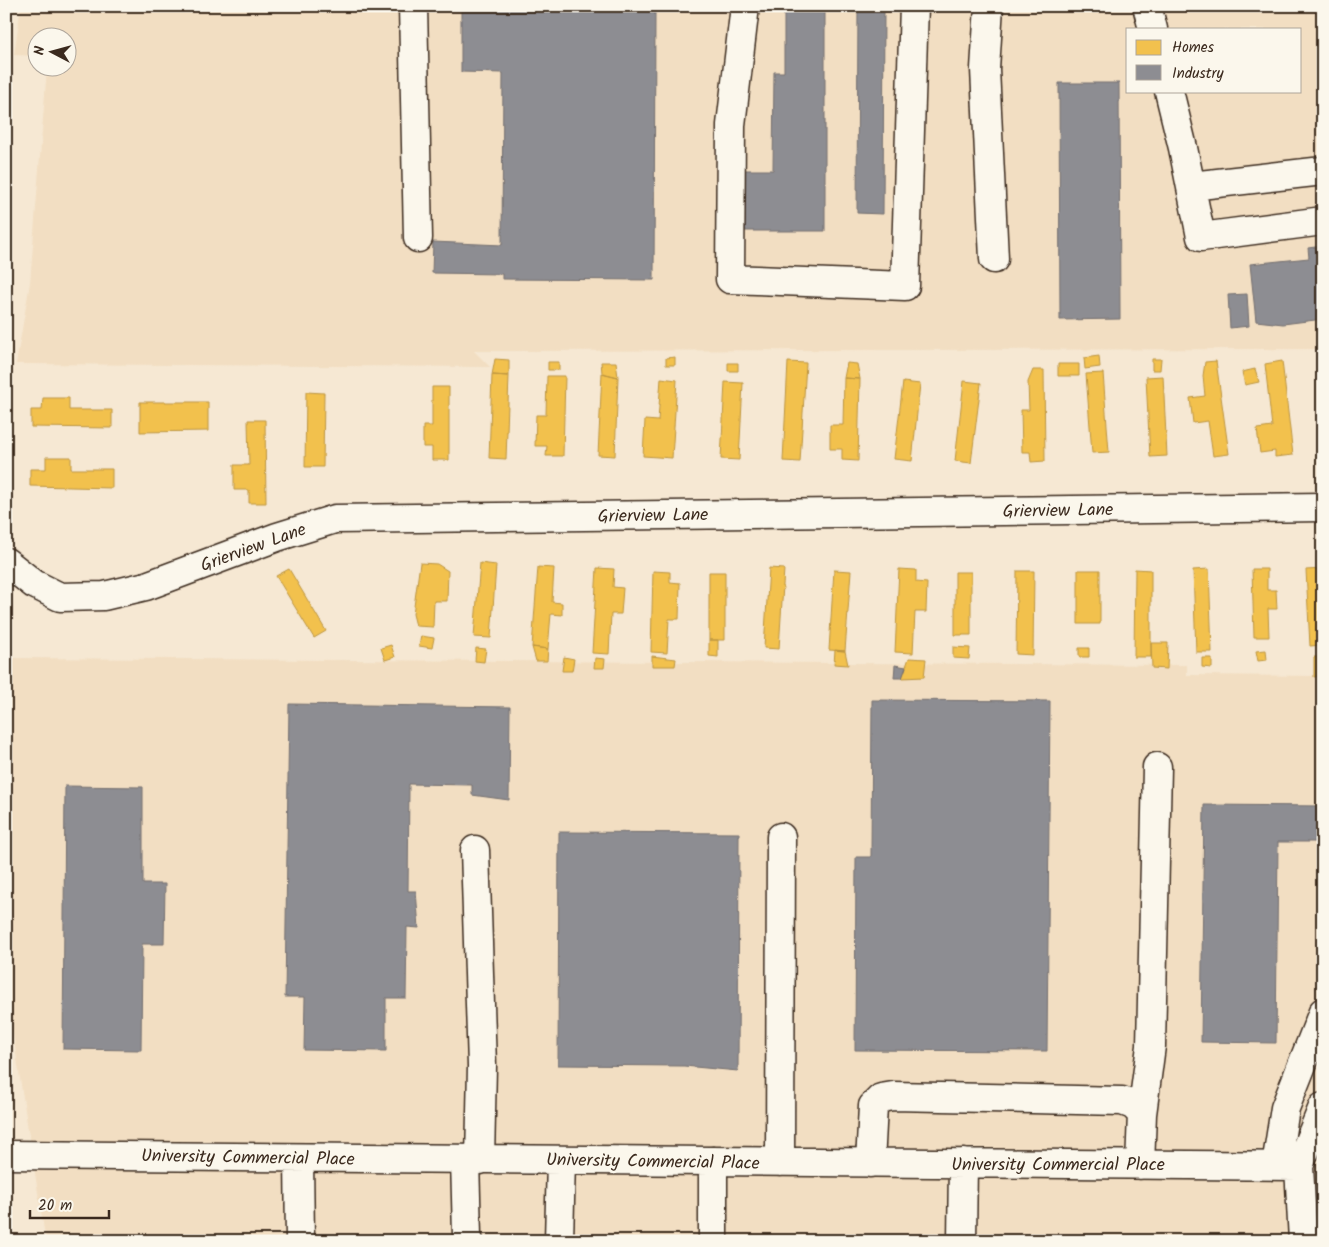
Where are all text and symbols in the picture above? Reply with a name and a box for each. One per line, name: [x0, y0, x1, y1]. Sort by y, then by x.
north arrow: [28, 28, 78, 78]
legend: [1126, 28, 1302, 92]
text: Homes: [1172, 36, 1215, 60]
text: N: [29, 45, 51, 56]
text: Industry: [1172, 62, 1225, 86]
street label: Grierview Lane: [1002, 496, 1114, 527]
street label: Grierview Lane: [597, 501, 709, 532]
street label: Grierview Lane: [197, 516, 310, 581]
street label: University Commercial Place: [141, 1142, 355, 1175]
street label: University Commercial Place: [546, 1146, 760, 1179]
street label: University Commercial Place: [951, 1151, 1165, 1180]
scale bar: [30, 1187, 109, 1219]
text: 20 m: [38, 1194, 72, 1218]

